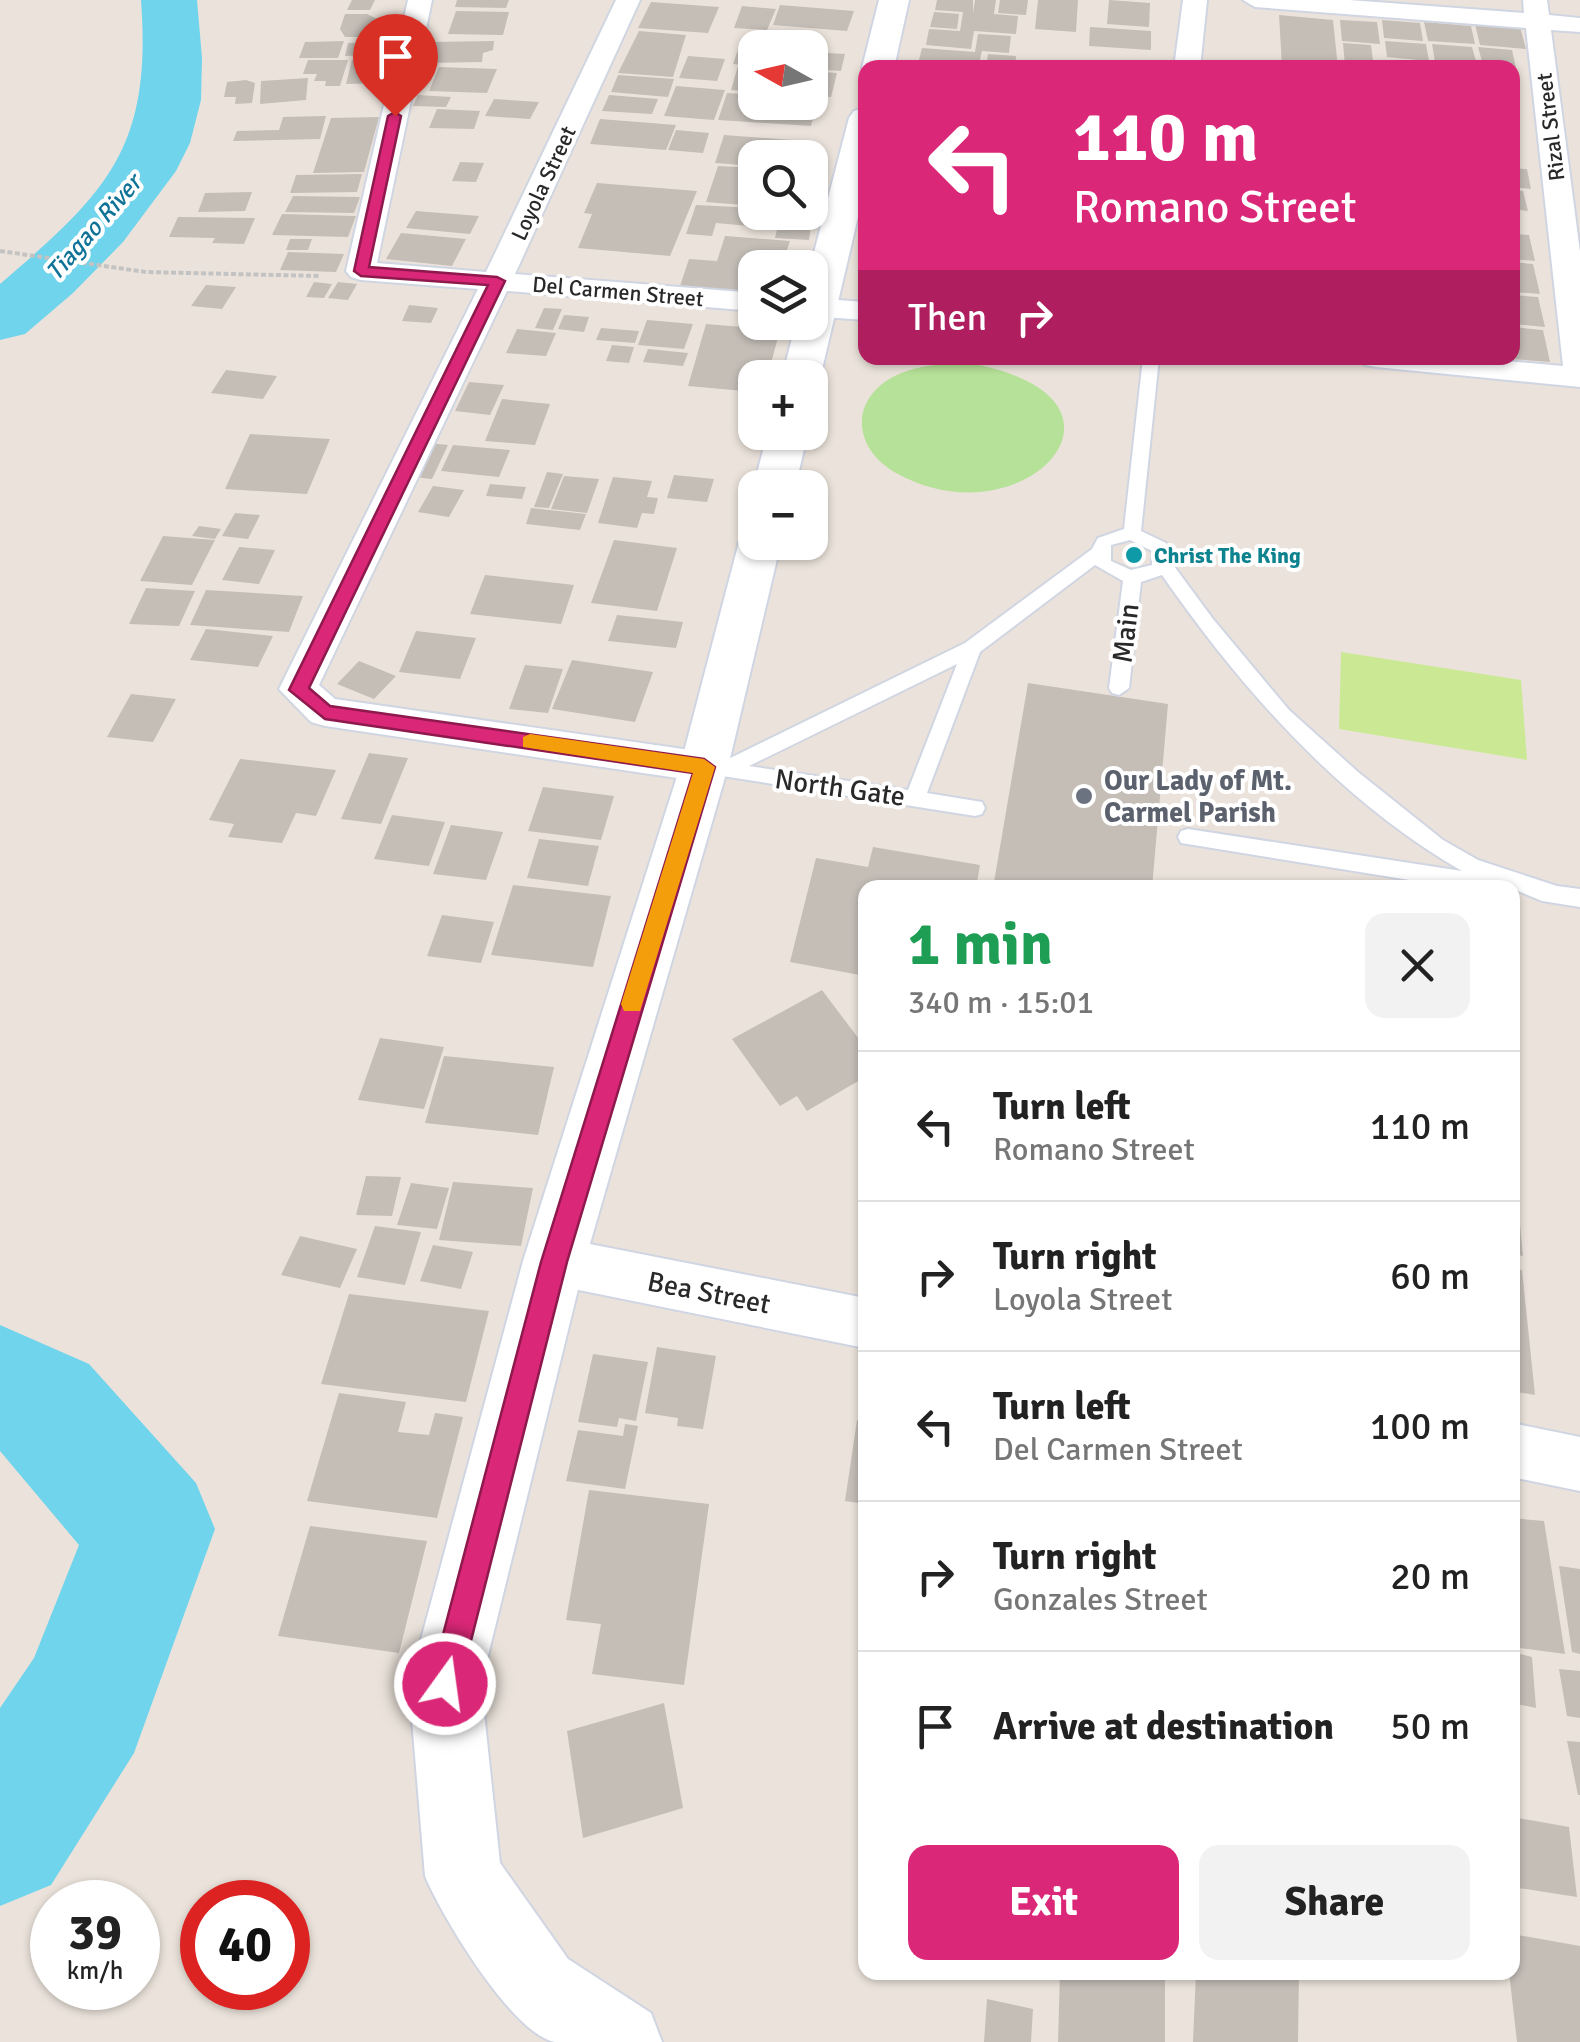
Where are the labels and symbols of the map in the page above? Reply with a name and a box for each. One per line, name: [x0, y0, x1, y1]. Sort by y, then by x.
pin: [353, 14, 438, 117]
north arrow: [738, 30, 828, 120]
street label: Rizal Street: [1530, 71, 1571, 183]
street label: Loyola Street: [505, 121, 582, 245]
water label: Tiagao River: [39, 165, 150, 287]
street label: Del Carmen Street: [531, 271, 705, 312]
place label: Christ The King: [1154, 542, 1301, 569]
marker: Christ The King: [1123, 544, 1145, 566]
street label: Main: [1105, 601, 1147, 665]
street label: North Gate: [773, 762, 907, 814]
place label: Our Lady of Mt. Carmel Parish: [1104, 764, 1292, 830]
marker: Our Lady of Mt. Carmel Parish: [1073, 785, 1095, 807]
street label: Bea Street: [645, 1264, 773, 1322]
position arrow: [393, 1632, 497, 1736]
speed limit sign: 40: [180, 1880, 310, 2010]

